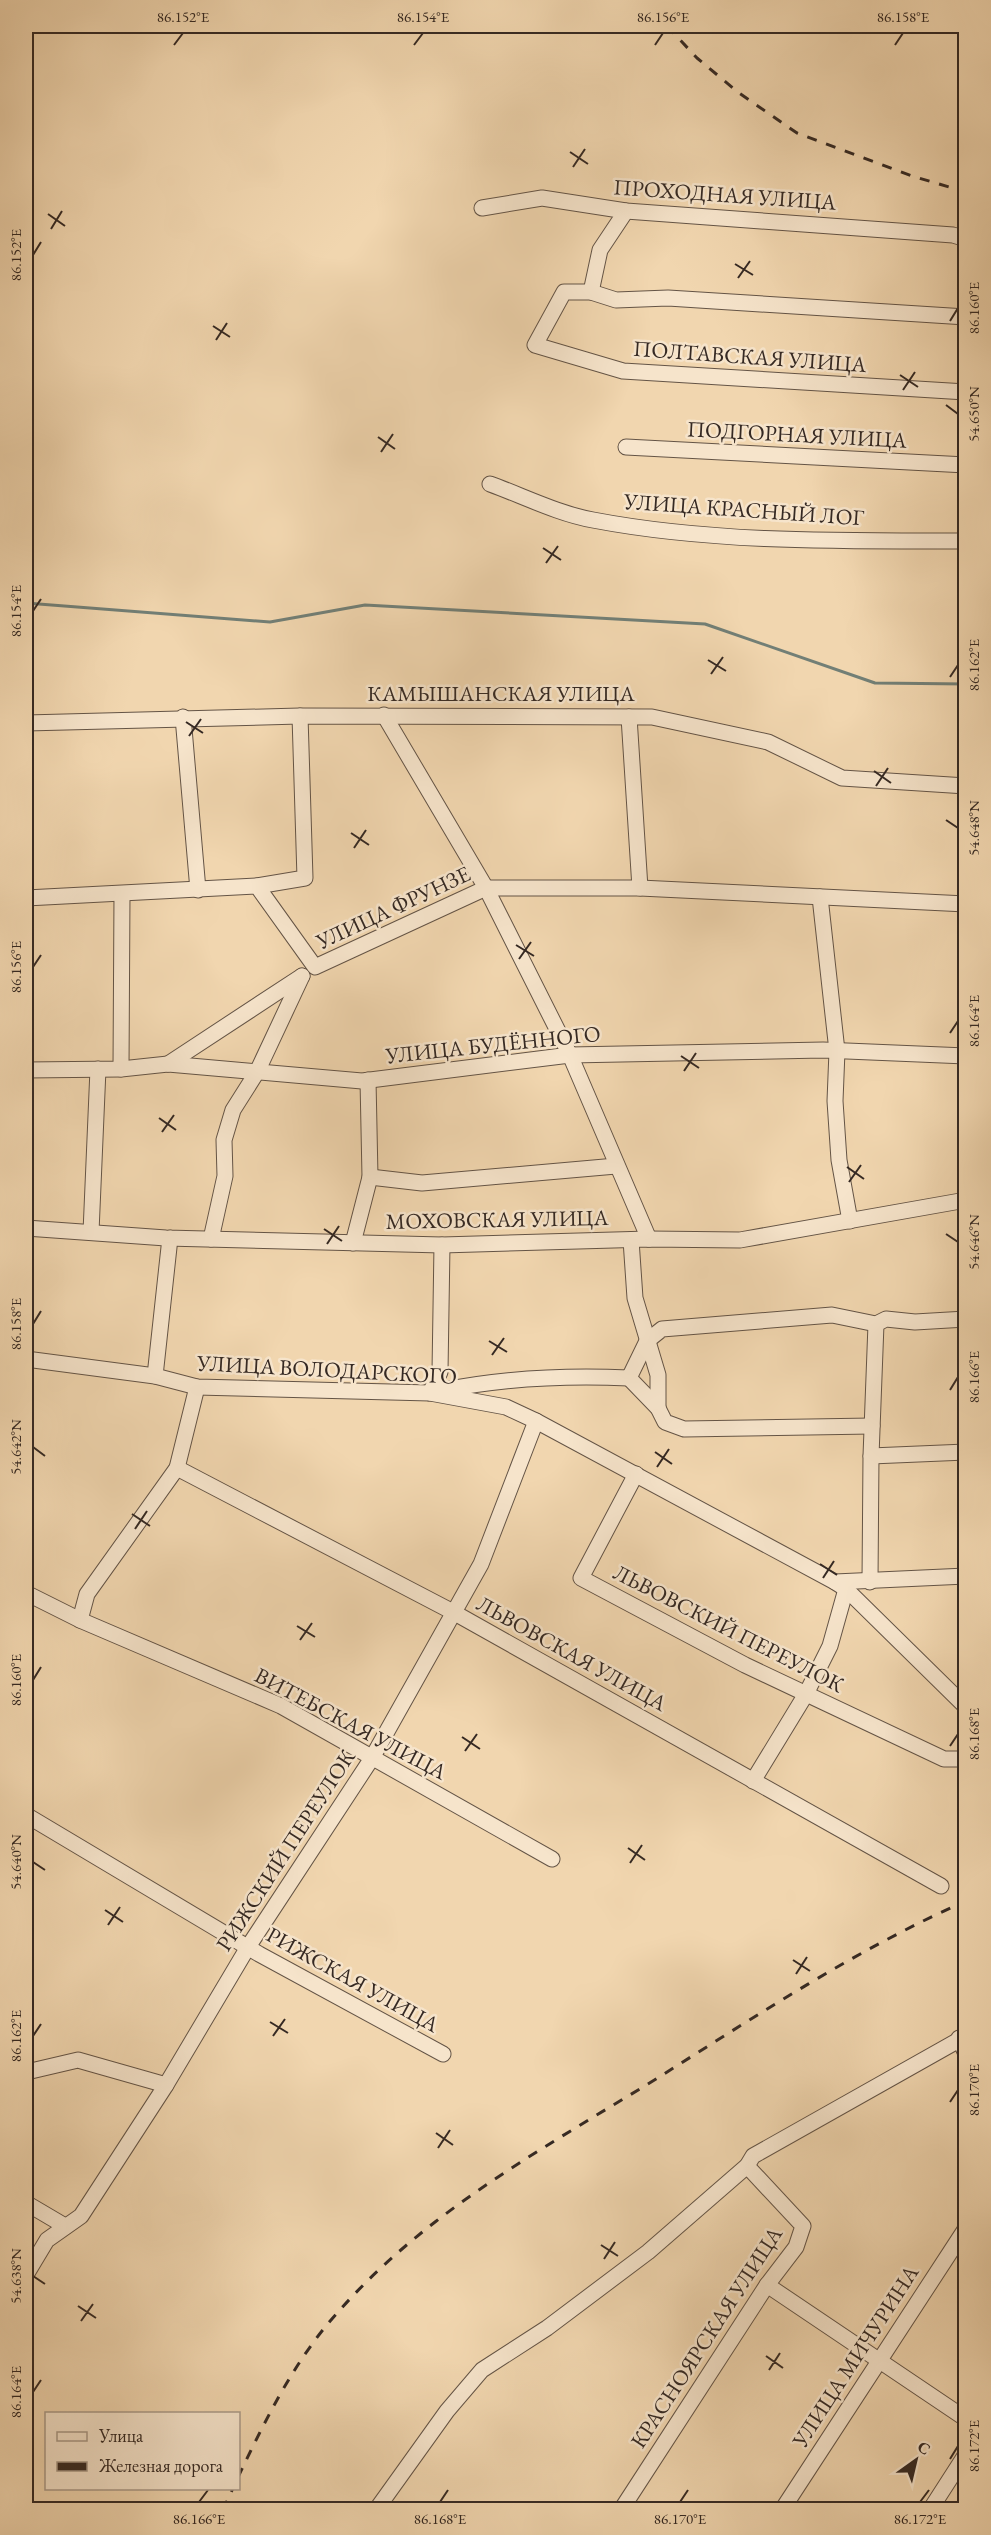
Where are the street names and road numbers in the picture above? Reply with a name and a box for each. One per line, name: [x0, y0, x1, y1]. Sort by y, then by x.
street label: ПРОХОДНАЯ УЛИЦА: [613, 172, 838, 217]
street label: ПОЛТАВСКАЯ УЛИЦА: [632, 334, 868, 379]
street label: ПОДГОРНАЯ УЛИЦА: [686, 414, 908, 455]
street label: УЛИЦА КРАСНЫЙ ЛОГ: [622, 487, 865, 532]
street label: КАМЫШАНСКАЯ УЛИЦА: [367, 679, 635, 708]
street label: УЛИЦА ФРУНЗЕ: [311, 859, 475, 956]
street label: УЛИЦА БУДЁННОГО: [383, 1019, 602, 1070]
street label: МОХОВСКАЯ УЛИЦА: [385, 1203, 609, 1236]
street label: УЛИЦА ВОЛОДАРСКОГО: [195, 1348, 458, 1391]
street label: ЛЬВОВСКИЙ ПЕРЕУЛОК: [609, 1558, 849, 1699]
street label: ЛЬВОВСКАЯ УЛИЦА: [472, 1589, 673, 1718]
street label: ВИТЕБСКАЯ УЛИЦА: [250, 1661, 453, 1787]
street label: РИЖСКИЙ ПЕРЕУЛОК: [209, 1743, 362, 1957]
street label: РИЖСКАЯ УЛИЦА: [261, 1920, 445, 2039]
street label: КРАСНОЯРСКАЯ УЛИЦА: [624, 2220, 789, 2454]
street label: УЛИЦА МИЧУРИНА: [785, 2259, 926, 2454]

